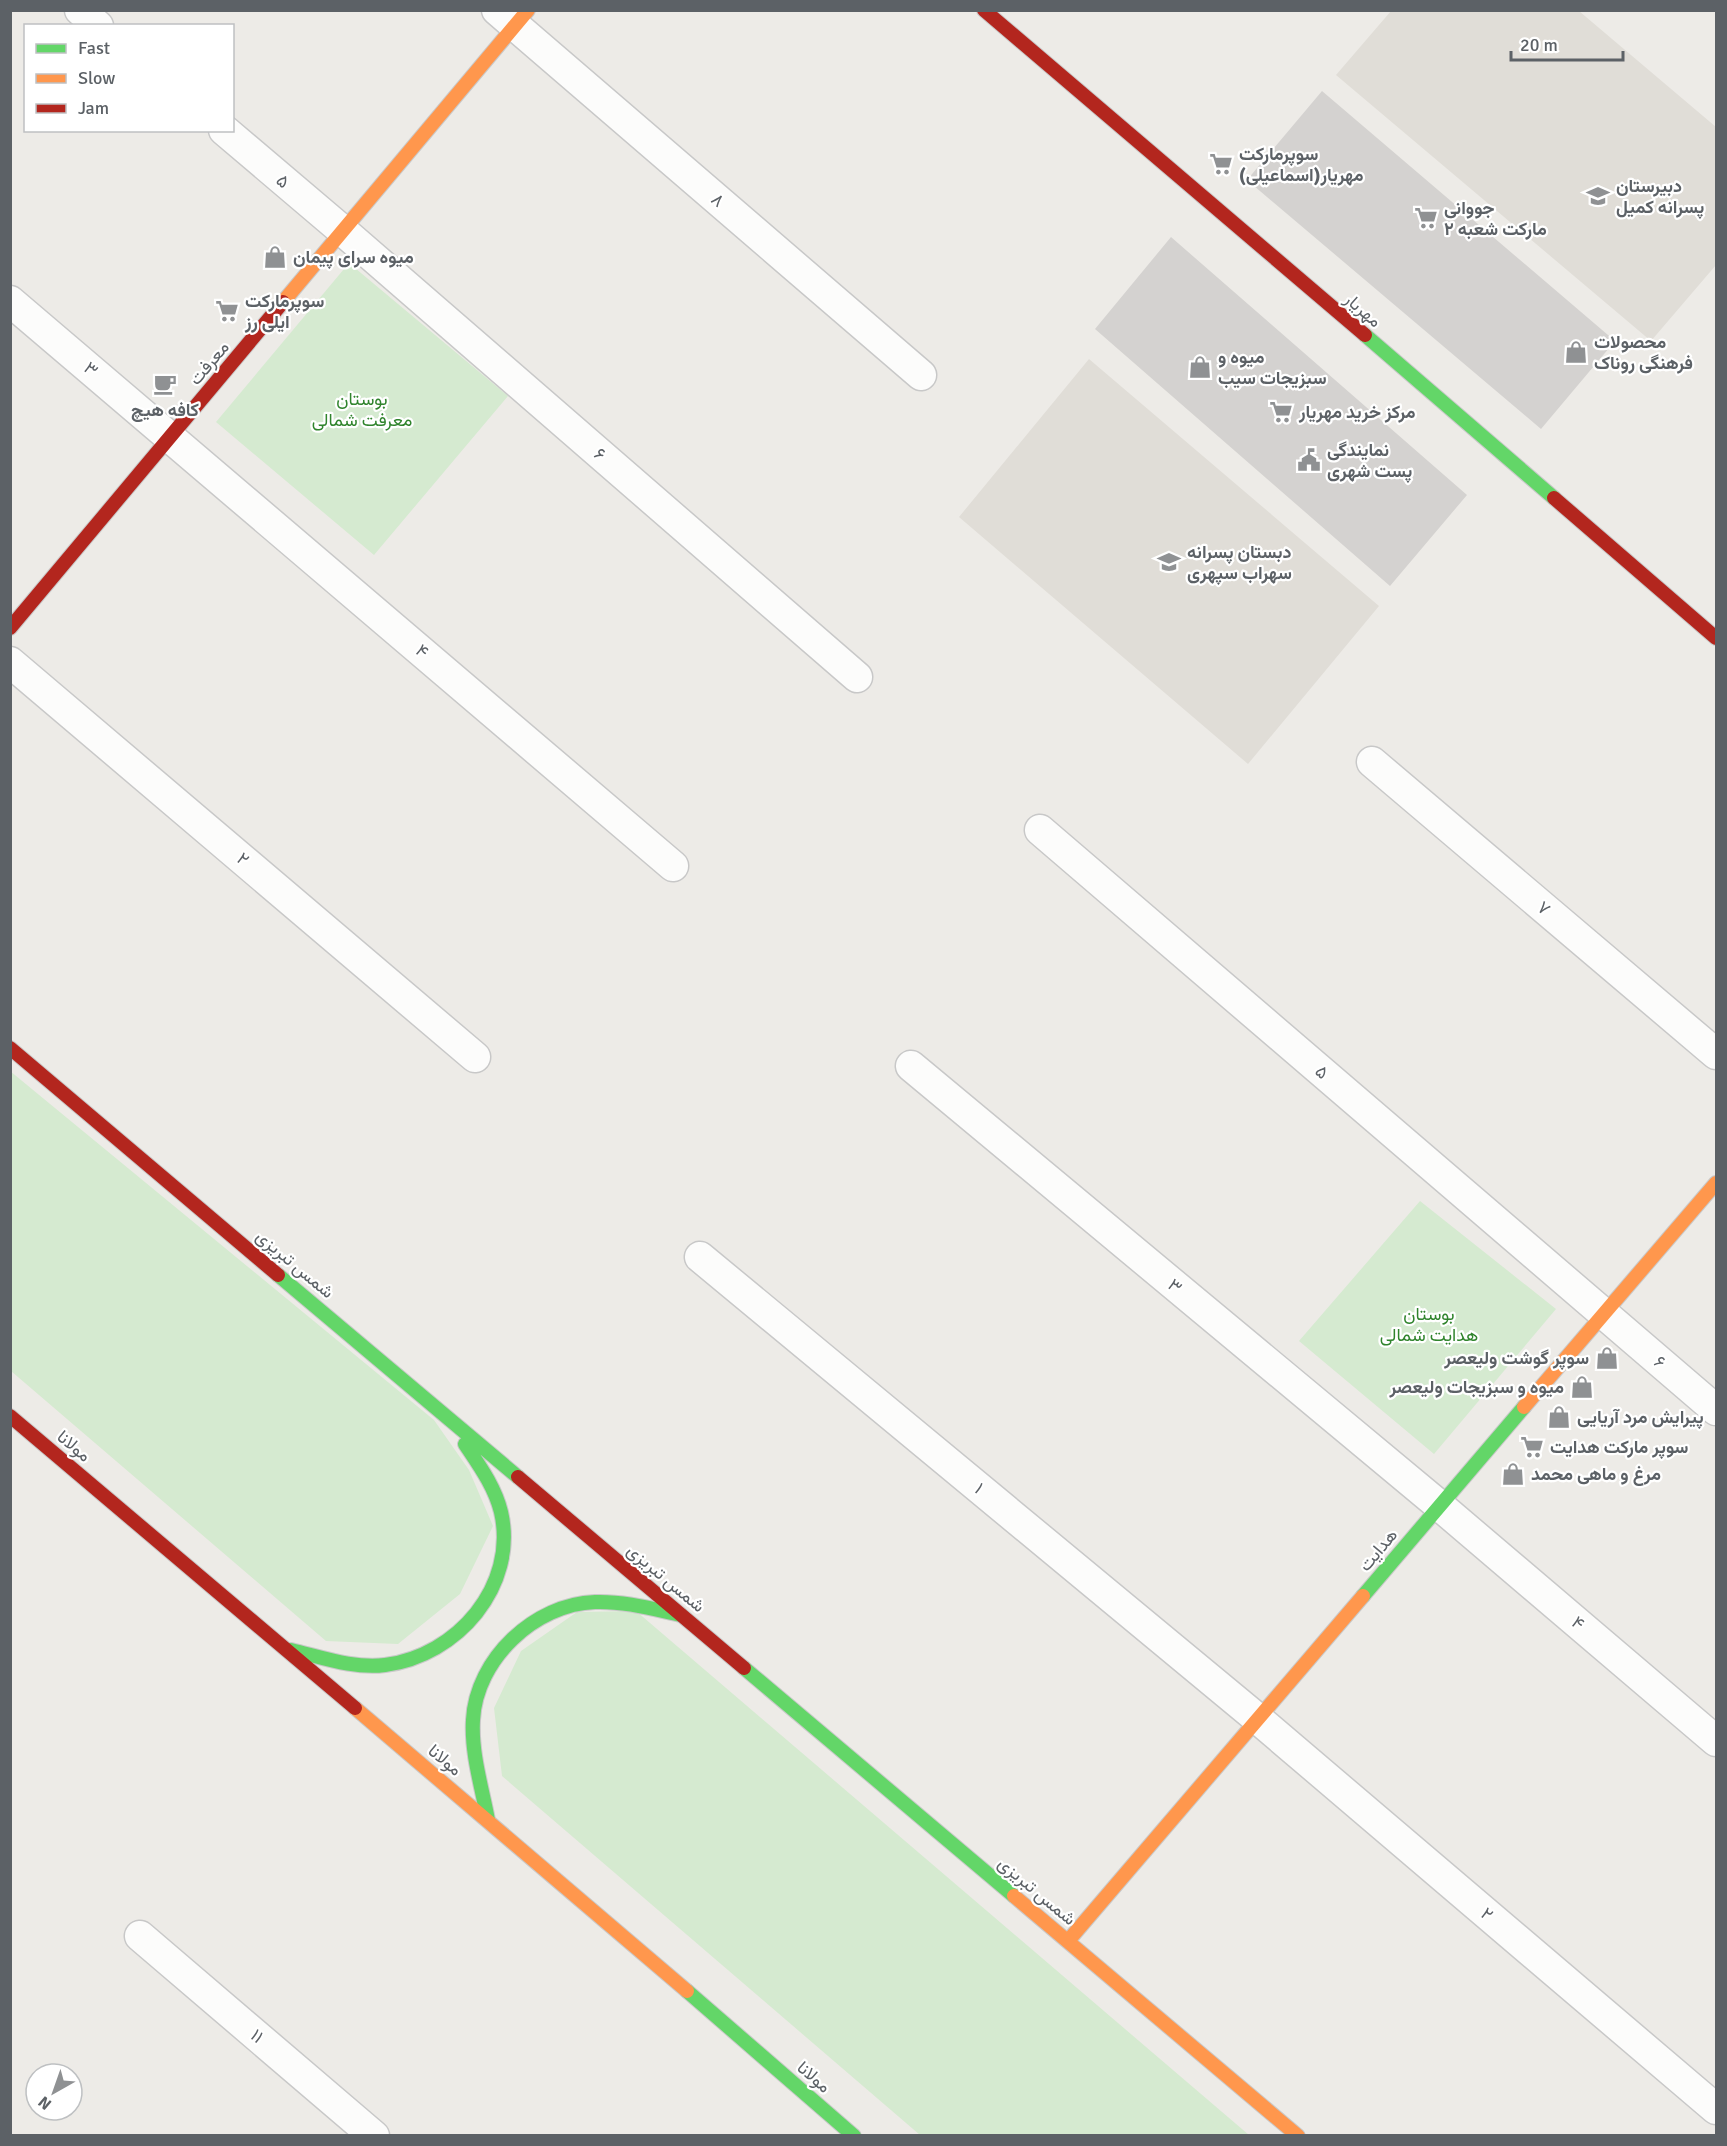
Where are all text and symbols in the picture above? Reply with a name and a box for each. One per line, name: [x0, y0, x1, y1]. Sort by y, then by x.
legend: [24, 24, 234, 132]
scale bar: [1511, 24, 1624, 62]
text: 20 m: [1520, 34, 1558, 56]
text: Fast: [78, 37, 110, 59]
text: Slow: [78, 67, 115, 89]
text: Jam: [78, 97, 109, 119]
place label: سوپرمارکت مهریار(اسماعیلی): [1239, 143, 1364, 186]
supermarket icon: سوپرمارکت مهریار(اسماعیلی): [1208, 151, 1234, 177]
street label: ۵: [272, 169, 294, 193]
place label: دبیرستان پسرانه کمیل: [1616, 175, 1704, 219]
school or university icon: دبیرستان پسرانه کمیل: [1585, 183, 1611, 209]
street label: ۸: [707, 188, 729, 212]
place label: جووانی مارکت شعبه ۲: [1444, 197, 1547, 240]
supermarket icon: جووانی مارکت شعبه ۲: [1413, 205, 1439, 231]
shop icon: میوه سرای پیمان: [262, 244, 288, 270]
place label: میوه سرای پیمان: [293, 246, 414, 269]
street label: مهریار: [1339, 287, 1386, 332]
place label: سوپرمارکت ایلی رز: [244, 290, 324, 333]
supermarket icon: سوپرمارکت ایلی رز: [214, 298, 240, 324]
place label: محصولات فرهنگی روناک: [1594, 331, 1693, 374]
street label: معرفت: [184, 337, 234, 389]
shop icon: محصولات فرهنگی روناک: [1563, 339, 1589, 365]
place label: میوه و سبزیجات سیب: [1218, 346, 1327, 389]
shop icon: میوه و سبزیجات سیب: [1187, 354, 1213, 380]
street label: ۳: [79, 357, 103, 381]
cafe icon: کافه هیچ: [152, 371, 178, 397]
park label: بوستان معرفت شمالی: [312, 388, 412, 431]
place label: کافه هیچ: [131, 399, 199, 422]
supermarket icon: مرکز خرید مهریار: [1268, 399, 1294, 425]
place label: مرکز خرید مهریار: [1298, 401, 1416, 423]
place label: نمایندگی پست شهری: [1327, 439, 1413, 483]
street label: ۶: [589, 443, 611, 465]
public building icon: نمایندگی پست شهری: [1296, 447, 1322, 473]
place label: دبستان پسرانه سهراب سپهری: [1187, 541, 1292, 585]
school or university icon: دبستان پسرانه سهراب سپهری: [1156, 549, 1182, 575]
street label: ۴: [411, 639, 433, 663]
street label: ۲: [232, 848, 254, 870]
street label: ۷: [1533, 896, 1555, 920]
street label: ۵: [1311, 1060, 1333, 1084]
street label: شمس تبریزی: [251, 1225, 339, 1303]
street label: ۳: [1163, 1274, 1187, 1298]
park label: بوستان هدایت شمالی: [1380, 1303, 1478, 1346]
shop icon: سوپر گوشت ولیعصر: [1594, 1345, 1620, 1371]
place label: سوپر گوشت ولیعصر: [1443, 1347, 1589, 1370]
street label: ۶: [1650, 1351, 1671, 1373]
shop icon: میوه و سبزیجات ولیعصر: [1569, 1374, 1595, 1400]
place label: میوه و سبزیجات ولیعصر: [1389, 1376, 1564, 1398]
shop icon: پیرایش مرد آریایی: [1546, 1404, 1572, 1430]
place label: پیرایش مرد آریایی: [1577, 1406, 1704, 1429]
street label: مولانا: [52, 1425, 96, 1467]
supermarket icon: سوپر مارکت هدایت: [1519, 1434, 1545, 1460]
place label: سوپر مارکت هدایت: [1550, 1436, 1688, 1459]
shop icon: مرغ و ماهی محمد: [1500, 1461, 1526, 1487]
place label: مرغ و ماهی محمد: [1531, 1463, 1661, 1486]
street label: ۱: [970, 1478, 988, 1498]
street label: هدایت: [1354, 1524, 1402, 1576]
street label: شمس تبریزی: [622, 1539, 710, 1617]
street label: ۴: [1567, 1611, 1589, 1635]
street label: مولانا: [423, 1739, 467, 1781]
street label: شمس تبریزی: [993, 1852, 1081, 1930]
street label: ۲: [1476, 1903, 1498, 1925]
street label: ۱۱: [246, 2024, 268, 2048]
street label: مولانا: [793, 2056, 835, 2098]
north arrow: [24, 2062, 84, 2122]
text: N: [34, 2091, 56, 2114]

